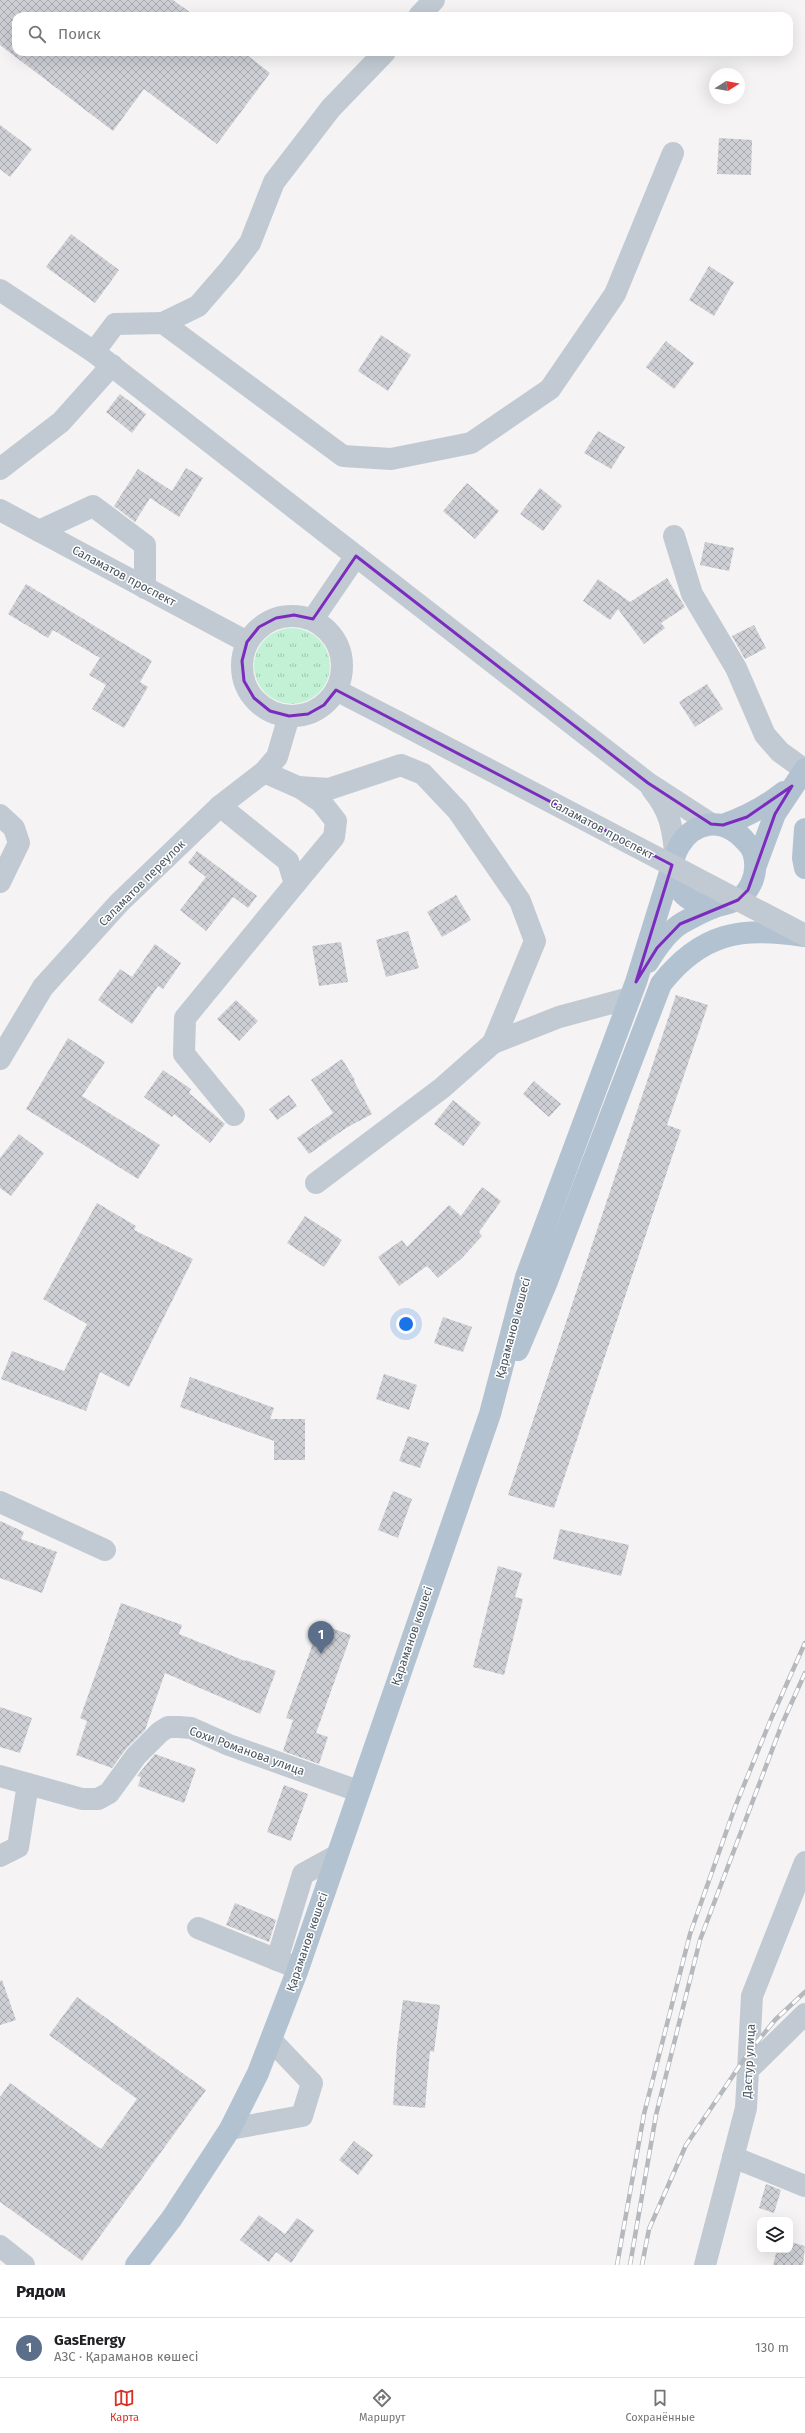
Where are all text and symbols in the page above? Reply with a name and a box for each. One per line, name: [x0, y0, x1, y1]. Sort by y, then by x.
search box: [12, 12, 793, 56]
icon: search: [26, 23, 48, 45]
text: Поиск: [58, 25, 101, 43]
north arrow: [709, 68, 745, 104]
street label: Саламатов проспект: [70, 543, 179, 609]
street label: Саламатов проспект: [548, 796, 657, 862]
street label: Саламатов переулок: [96, 836, 189, 929]
street label: Қараманов көшесі: [493, 1276, 533, 1380]
your location: [396, 1314, 416, 1334]
street label: Қараманов көшесі: [388, 1584, 436, 1688]
pin: 1: [308, 1621, 334, 1654]
street label: Сохи Романова улица: [187, 1724, 307, 1778]
street label: Қараманов көшесі: [283, 1890, 331, 1994]
street label: Дастур улица: [740, 2023, 758, 2100]
map controls: [757, 2217, 793, 2253]
button: layers: [757, 2217, 793, 2253]
text: Рядом: [16, 2281, 66, 2302]
text: GasEnergy: [54, 2331, 126, 2349]
text: 1: [26, 2340, 32, 2355]
text: 130 m: [755, 2340, 789, 2355]
text: АЗС · Қараманов көшесі: [54, 2349, 198, 2364]
tab: Карта: [110, 2387, 139, 2424]
tab: Маршрут: [359, 2387, 406, 2424]
tab: Сохранённые: [625, 2387, 695, 2424]

